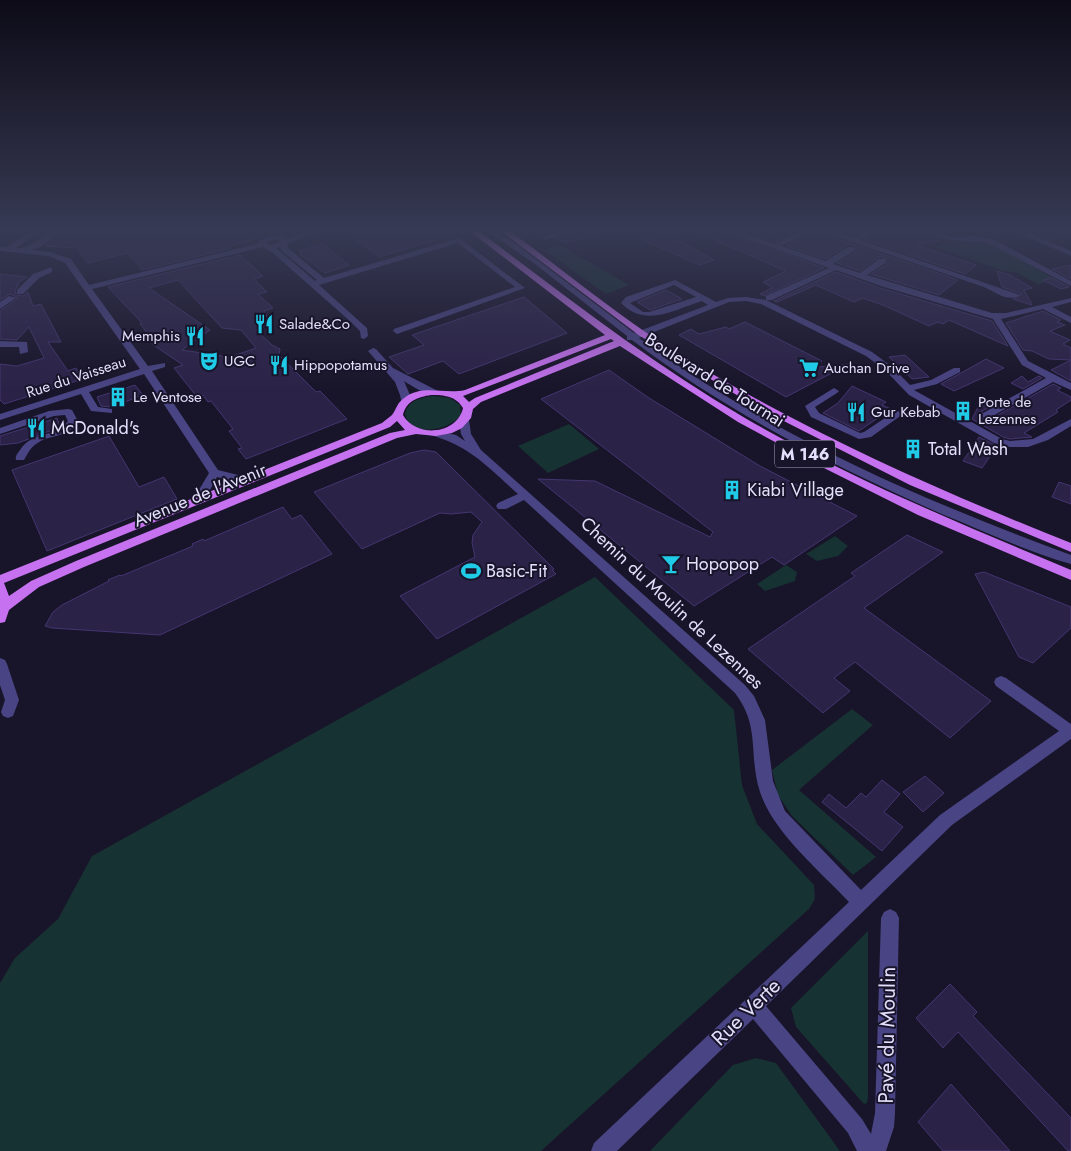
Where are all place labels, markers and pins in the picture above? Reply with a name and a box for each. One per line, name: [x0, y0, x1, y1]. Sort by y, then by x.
restaurant icon: Salade&Co: [253, 313, 275, 335]
place label: Salade&Co: [279, 313, 350, 335]
place label: Memphis: [122, 325, 180, 347]
restaurant icon: Memphis: [184, 325, 206, 347]
theatre icon: UGC: [198, 350, 220, 372]
place label: UGC: [224, 350, 255, 372]
restaurant icon: Hippopotamus: [268, 354, 290, 376]
place label: Hippopotamus: [294, 354, 387, 376]
supermarket icon: Auchan Drive: [798, 357, 820, 379]
place label: Auchan Drive: [824, 357, 910, 379]
building icon: Le Ventose: [107, 386, 129, 408]
place label: Le Ventose: [133, 386, 202, 408]
place label: Porte de Lezennes: [978, 391, 1036, 430]
building icon: Porte de Lezennes: [952, 400, 974, 422]
restaurant icon: Gur Kebab: [845, 401, 867, 423]
place label: Gur Kebab: [871, 401, 941, 423]
place label: McDonald's: [51, 415, 139, 441]
restaurant icon: McDonald's: [25, 417, 47, 439]
place label: Total Wash: [928, 436, 1008, 462]
building icon: Total Wash: [902, 438, 924, 460]
place label: Kiabi Village: [747, 477, 844, 503]
building icon: Kiabi Village: [721, 479, 743, 501]
place label: Hopopop: [686, 551, 759, 577]
bar icon: Hopopop: [660, 553, 682, 575]
place label: Basic-Fit: [486, 558, 548, 584]
sports icon: Basic-Fit: [460, 560, 482, 582]

